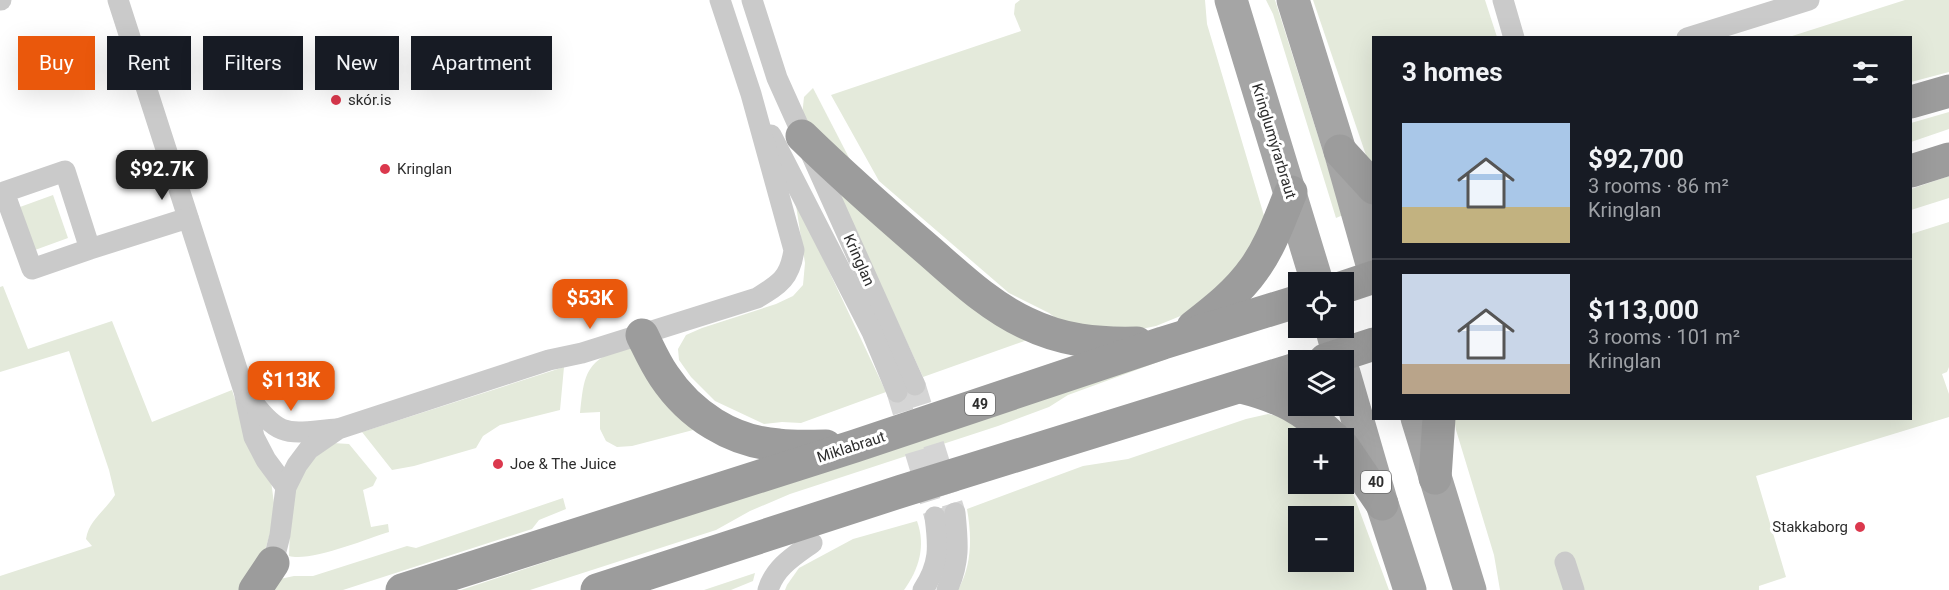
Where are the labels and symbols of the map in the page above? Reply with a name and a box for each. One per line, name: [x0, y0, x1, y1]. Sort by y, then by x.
street label: Kringlumýrarbraut: [1248, 81, 1300, 201]
place label: skór.is: [348, 91, 391, 109]
marker: skór.is: [329, 93, 343, 107]
pin: $92.7K: [113, 150, 211, 201]
place label: Kringlan: [397, 160, 452, 178]
marker: Kringlan: [378, 162, 392, 176]
street label: Kringlan: [840, 231, 878, 289]
pin: $53K: [554, 279, 626, 330]
pin: $113K: [249, 361, 333, 412]
road number: 49: [965, 393, 995, 415]
street label: Miklabraut: [815, 427, 887, 466]
place label: Joe & The Juice: [510, 455, 616, 473]
marker: Joe & The Juice: [491, 457, 505, 471]
road number: 40: [1361, 471, 1391, 493]
place label: Stakkaborg: [1772, 518, 1848, 536]
marker: Stakkaborg: [1853, 520, 1867, 534]

